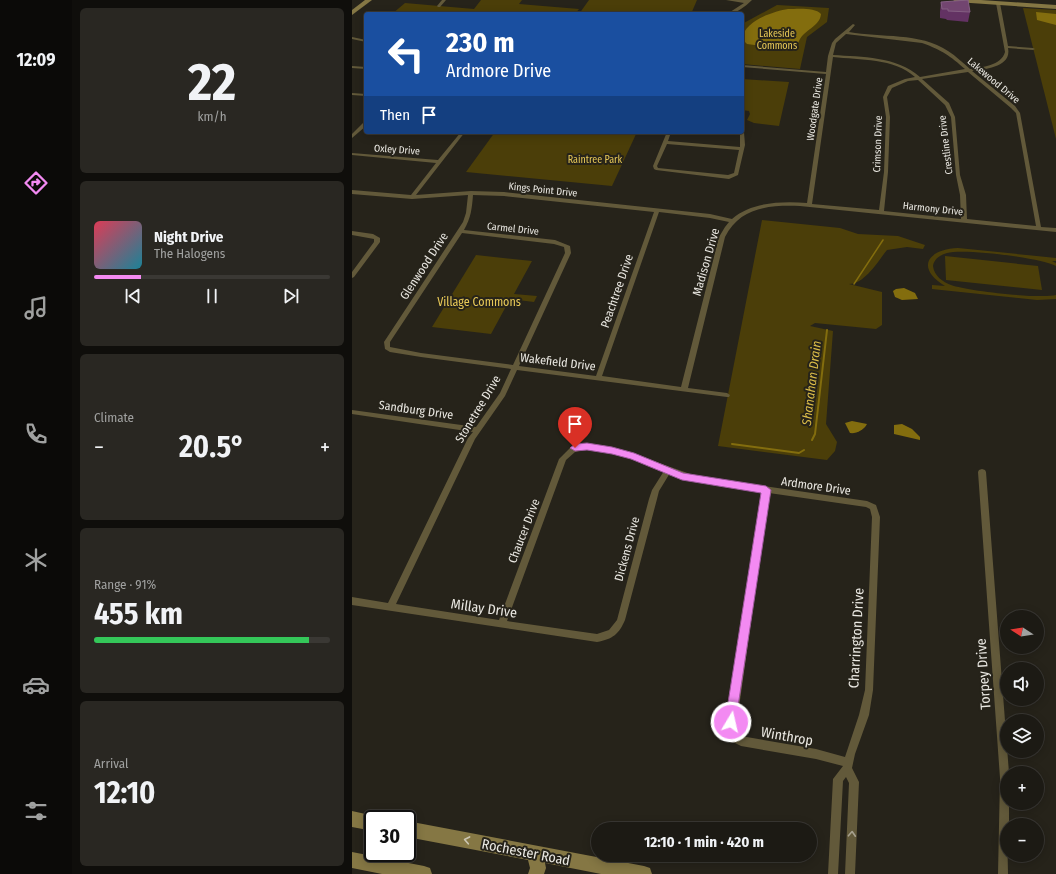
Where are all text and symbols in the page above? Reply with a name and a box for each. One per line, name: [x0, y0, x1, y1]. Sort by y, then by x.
text: 230 m: [446, 26, 515, 59]
icon: left: [380, 28, 432, 80]
park label: Lakeside Commons: [757, 28, 797, 52]
text: 12:09: [16, 49, 56, 71]
text: 22: [188, 51, 236, 114]
street label: Lakewood Drive: [965, 55, 1022, 106]
text: Ardmore Drive: [446, 60, 551, 82]
street label: Woodgate Drive: [805, 76, 825, 142]
icon: arrive: [418, 104, 440, 126]
text: Then: [380, 106, 410, 124]
text: km/h: [198, 109, 227, 124]
street label: Crimson Drive: [871, 115, 885, 173]
street label: Crestline Drive: [936, 115, 956, 175]
street label: Oxley Drive: [374, 142, 420, 158]
park label: Raintree Park: [568, 154, 623, 166]
icon: directions: [22, 169, 50, 197]
street label: Kings Point Drive: [508, 180, 578, 200]
street label: Harmony Drive: [902, 200, 964, 218]
street label: Carmel Drive: [486, 220, 540, 238]
street label: Madison Drive: [690, 226, 722, 298]
text: Night Drive: [154, 228, 223, 246]
street label: Glenwood Drive: [397, 230, 451, 302]
text: The Halogens: [154, 246, 225, 261]
street label: Peachtree Drive: [598, 252, 636, 330]
icon: previous: [122, 285, 144, 307]
icon: pause: [201, 285, 223, 307]
icon: next: [280, 285, 302, 307]
icon: music: [22, 294, 50, 322]
park label: Village Commons: [437, 295, 521, 309]
water label: Shanahan Drain: [799, 340, 824, 427]
street label: Wakefield Drive: [519, 350, 597, 374]
street label: Stonetree Drive: [452, 373, 504, 445]
street label: Sandburg Drive: [378, 398, 454, 422]
pin: [558, 407, 592, 448]
text: Climate: [94, 410, 134, 425]
icon: arrive: [564, 413, 586, 435]
icon: phone: [22, 420, 50, 448]
text: 20.5°: [179, 429, 245, 465]
text: −: [94, 434, 104, 461]
text: +: [320, 434, 330, 461]
street label: Ardmore Drive: [780, 474, 852, 498]
street label: Chaucer Drive: [505, 497, 543, 565]
street label: Dickens Drive: [612, 515, 642, 583]
icon: climate: [22, 546, 50, 574]
text: Range · 91%: [94, 577, 156, 592]
street label: Charrington Drive: [845, 587, 868, 689]
street label: Millay Drive: [450, 595, 518, 622]
text: 455 km: [94, 596, 183, 632]
north arrow: [1000, 610, 1044, 654]
map controls: [1000, 610, 1044, 862]
street label: Torpey Drive: [973, 638, 994, 710]
button: sound: [1000, 662, 1044, 706]
icon: car: [22, 671, 50, 699]
position arrow: [710, 701, 752, 743]
button: layers: [1000, 714, 1044, 758]
street label: Winthrop: [760, 724, 814, 749]
text: Arrival: [94, 756, 128, 771]
button: +: [1000, 766, 1044, 810]
text: 12:10: [94, 775, 156, 811]
icon: filters: [22, 797, 50, 825]
speed limit sign: 30: [364, 810, 416, 862]
button: −: [1000, 818, 1044, 862]
one-way arrow: [848, 831, 856, 837]
text: 12:10 · 1 min · 420 m: [644, 833, 764, 851]
street label: Rochester Road: [480, 836, 571, 869]
one-way arrow: [464, 837, 470, 845]

